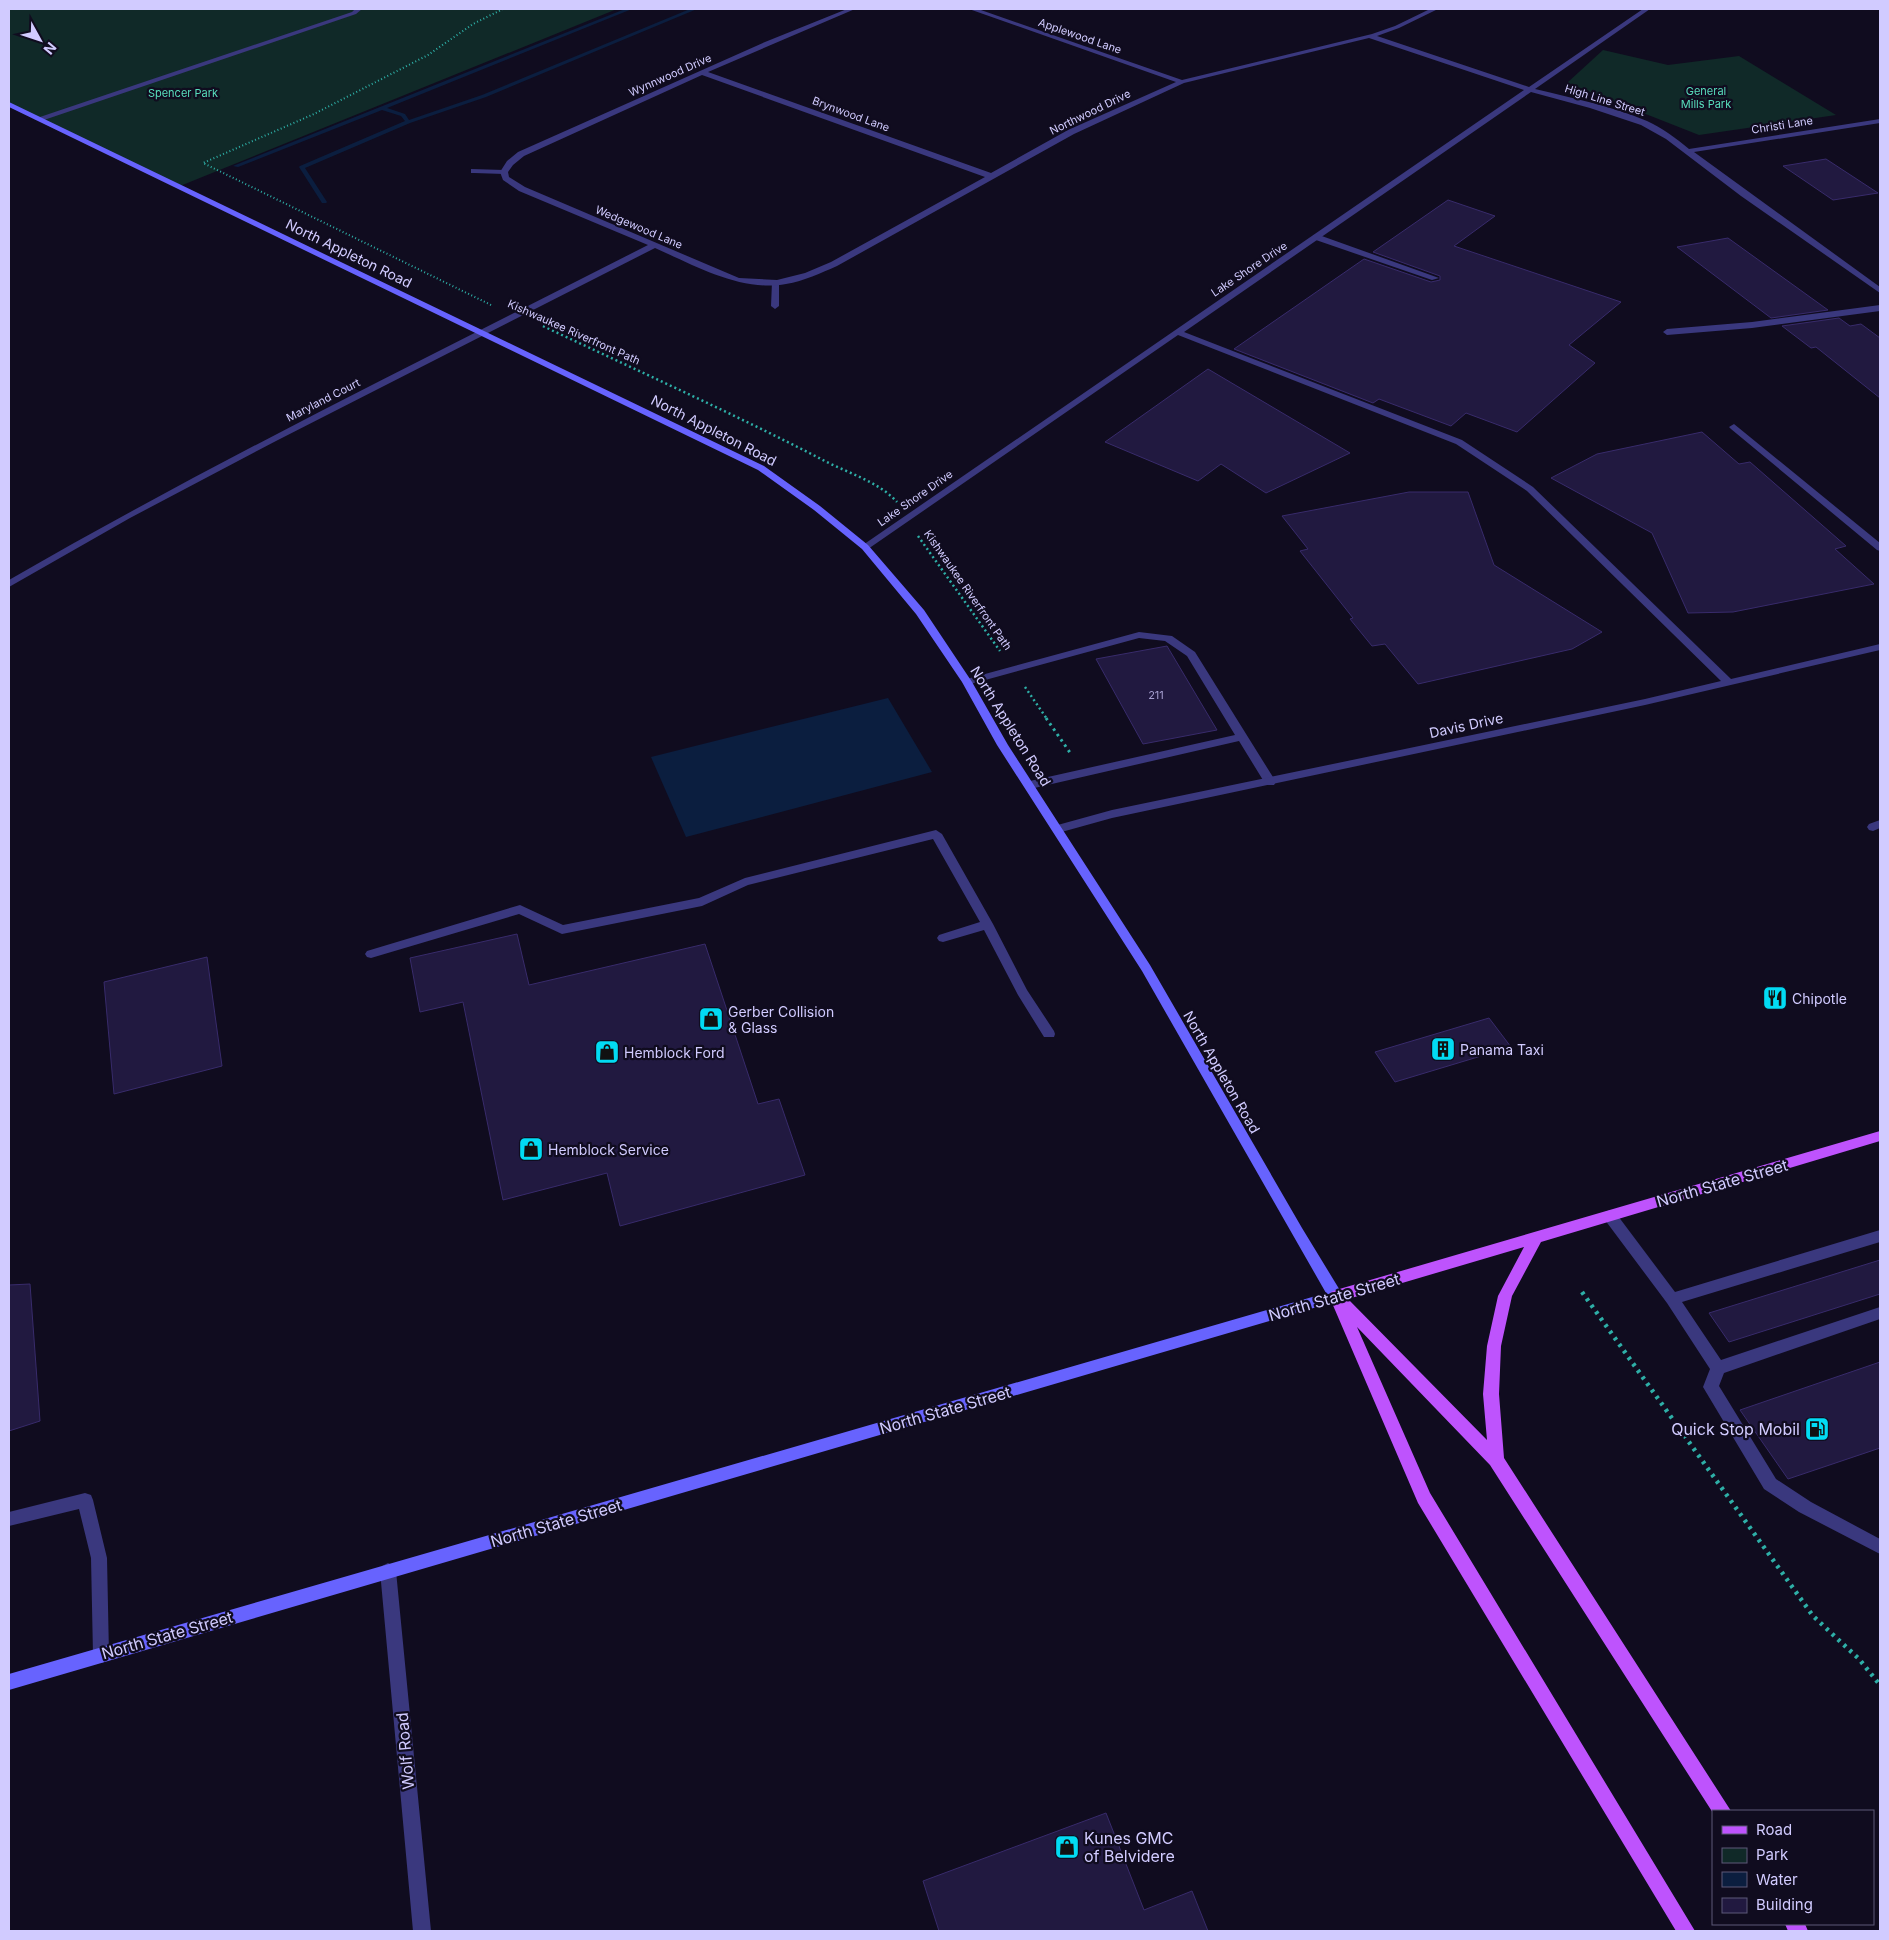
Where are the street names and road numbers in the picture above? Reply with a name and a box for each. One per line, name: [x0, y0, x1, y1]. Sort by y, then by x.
street label: Applewood Lane: [1037, 15, 1123, 57]
street label: Wynnwood Drive: [626, 50, 714, 100]
street label: High Line Street: [1563, 81, 1647, 119]
street label: Northwood Drive: [1047, 86, 1133, 138]
street label: Brynwood Lane: [810, 94, 892, 134]
street label: Christi Lane: [1750, 113, 1814, 137]
street label: Wedgewood Lane: [593, 202, 685, 252]
street label: North Appleton Road: [283, 215, 415, 291]
street label: Lake Shore Drive: [1208, 238, 1290, 300]
street label: Kishwaukee Riverfront Path: [506, 296, 642, 368]
street label: Maryland Court: [284, 375, 363, 425]
street label: North Appleton Road: [648, 391, 780, 469]
street label: Lake Shore Drive: [875, 467, 955, 529]
street label: Kishwaukee Riverfront Path: [921, 527, 1015, 653]
street label: North Appleton Road: [967, 663, 1055, 789]
street label: Davis Drive: [1428, 709, 1504, 741]
street label: North Appleton Road: [1180, 1008, 1264, 1136]
street label: North State Street: [1654, 1155, 1790, 1211]
street label: North State Street: [1266, 1269, 1402, 1325]
street label: North State Street: [877, 1382, 1013, 1438]
street label: North State Street: [488, 1495, 624, 1551]
street label: North State Street: [99, 1607, 235, 1663]
street label: Wolf Road: [392, 1712, 418, 1790]

